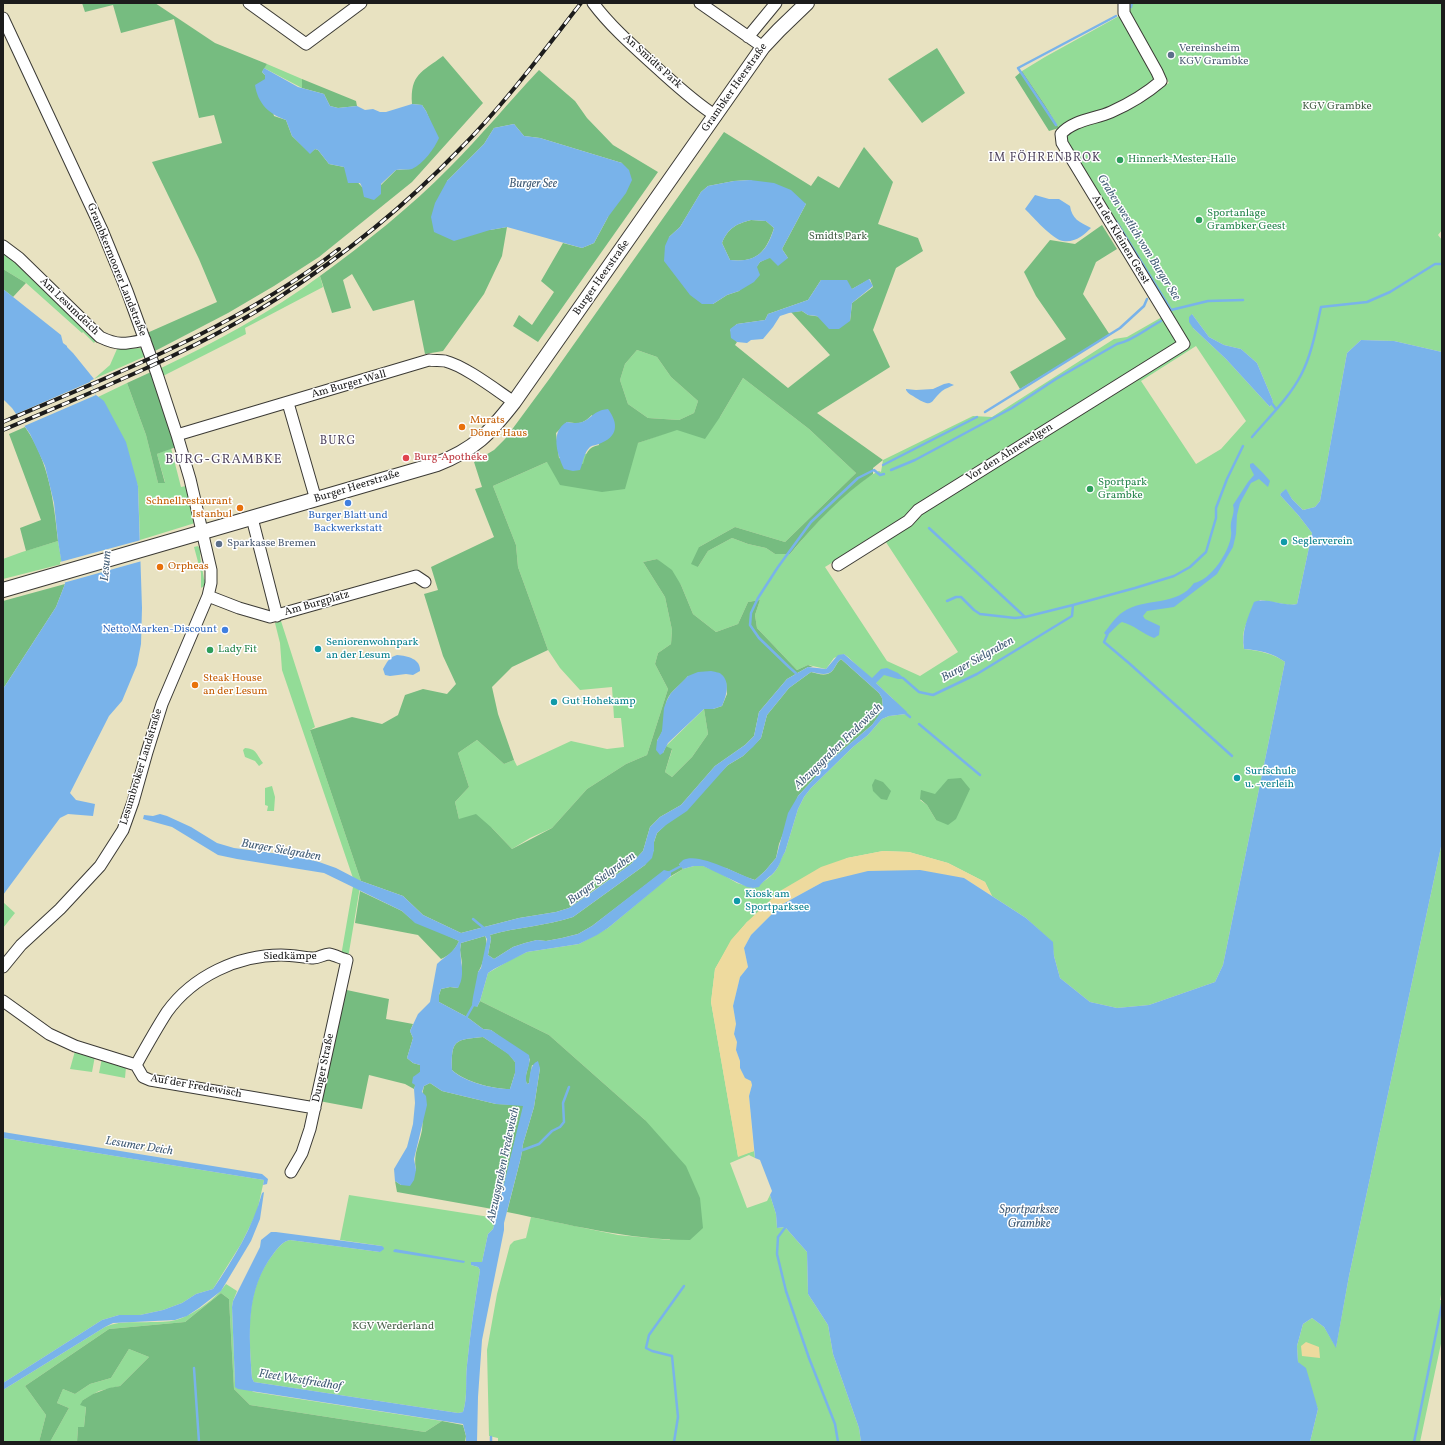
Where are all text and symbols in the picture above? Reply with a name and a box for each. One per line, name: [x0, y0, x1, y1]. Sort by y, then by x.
street label: An Smidts Park: [620, 32, 684, 92]
street label: Grambker Heerstraße: [699, 41, 771, 135]
place label: Vereinsheim KGV Grambke: [1179, 42, 1249, 68]
marker: Vereinsheim KGV Grambke: [1166, 50, 1176, 60]
park label: KGV Grambke: [1302, 100, 1372, 114]
district label: IM FÖHRENBROK: [989, 152, 1101, 166]
place label: Hinnerk-Mester-Halle: [1128, 153, 1236, 167]
marker: Hinnerk-Mester-Halle: [1115, 155, 1125, 165]
water label: Graben westlich vom Burger See: [1093, 172, 1183, 304]
water label: Burger See: [509, 178, 557, 192]
street label: An der Kleinen Geest: [1088, 193, 1152, 287]
street label: Grambkermoorer Landstraße: [83, 202, 149, 338]
place label: Sportanlage Grambker Geest: [1207, 207, 1286, 233]
marker: Sportanlage Grambker Geest: [1194, 215, 1204, 225]
park label: Smidts Park: [809, 230, 867, 244]
street label: Burger Heerstraße: [571, 238, 633, 318]
street label: Am Lesumdeich: [36, 275, 102, 339]
street label: Am Burger Wall: [310, 368, 388, 402]
place label: Murats Döner Haus: [470, 414, 527, 440]
street label: Vor den Ahnewelgen: [964, 421, 1056, 485]
marker: Murats Döner Haus: [457, 422, 467, 432]
district label: BURG: [320, 435, 356, 449]
place label: Burg-Apotheke: [414, 451, 487, 465]
district label: BURG-GRAMBKE: [165, 453, 283, 469]
marker: Burg-Apotheke: [401, 453, 411, 463]
street label: Burger Heerstraße: [312, 468, 402, 506]
place label: Sportpark Grambke: [1098, 476, 1147, 502]
marker: Sportpark Grambke: [1085, 484, 1095, 494]
place label: Schnellrestaurant Istanbul: [146, 495, 232, 521]
marker: Burger Blatt und Backwerkstatt: [343, 498, 353, 508]
marker: Schnellrestaurant Istanbul: [235, 503, 245, 513]
place label: Burger Blatt und Backwerkstatt: [308, 509, 388, 535]
place label: Seglerverein: [1292, 535, 1353, 549]
place label: Sparkasse Bremen: [227, 537, 316, 551]
marker: Seglerverein: [1279, 537, 1289, 547]
marker: Sparkasse Bremen: [214, 539, 224, 549]
water label: Lesum: [98, 550, 116, 582]
place label: Orpheas: [168, 560, 209, 574]
marker: Orpheas: [155, 562, 165, 572]
street label: Am Burgplatz: [283, 588, 351, 620]
place label: Netto Marken-Discount: [102, 623, 217, 637]
marker: Netto Marken-Discount: [220, 625, 230, 635]
water label: Burger Sielgraben: [939, 634, 1017, 686]
place label: Seniorenwohnpark an der Lesum: [326, 636, 419, 662]
place label: Lady Fit: [218, 643, 257, 657]
marker: Seniorenwohnpark an der Lesum: [313, 644, 323, 654]
marker: Lady Fit: [205, 645, 215, 655]
place label: Steak House an der Lesum: [203, 672, 267, 698]
marker: Steak House an der Lesum: [190, 680, 200, 690]
place label: Gut Hohekamp: [562, 695, 636, 709]
marker: Gut Hohekamp: [549, 697, 559, 707]
water label: Abzugsgraben Fredewisch: [792, 701, 886, 793]
street label: Lesumbroker Landstraße: [118, 707, 166, 827]
place label: Surfschule u. -verleih: [1245, 765, 1296, 791]
marker: Surfschule u. -verleih: [1232, 773, 1242, 783]
water label: Burger Sielgraben: [240, 837, 322, 865]
water label: Burger Sielgraben: [565, 849, 639, 909]
place label: Kiosk am Sportparksee: [745, 888, 809, 914]
marker: Kiosk am Sportparksee: [732, 896, 742, 906]
street label: Siedkämpe: [263, 950, 317, 964]
street label: Dunger Straße: [310, 1032, 338, 1104]
street label: Auf der Fredewisch: [149, 1072, 243, 1102]
water label: Abzugsgraben Fredewisch: [485, 1106, 523, 1224]
water label: Lesumer Deich: [104, 1135, 174, 1159]
water label: Sportparksee Grambke: [999, 1204, 1059, 1232]
park label: KGV Werderland: [352, 1320, 434, 1334]
water label: Fleet Westfriedhof: [257, 1367, 343, 1395]

